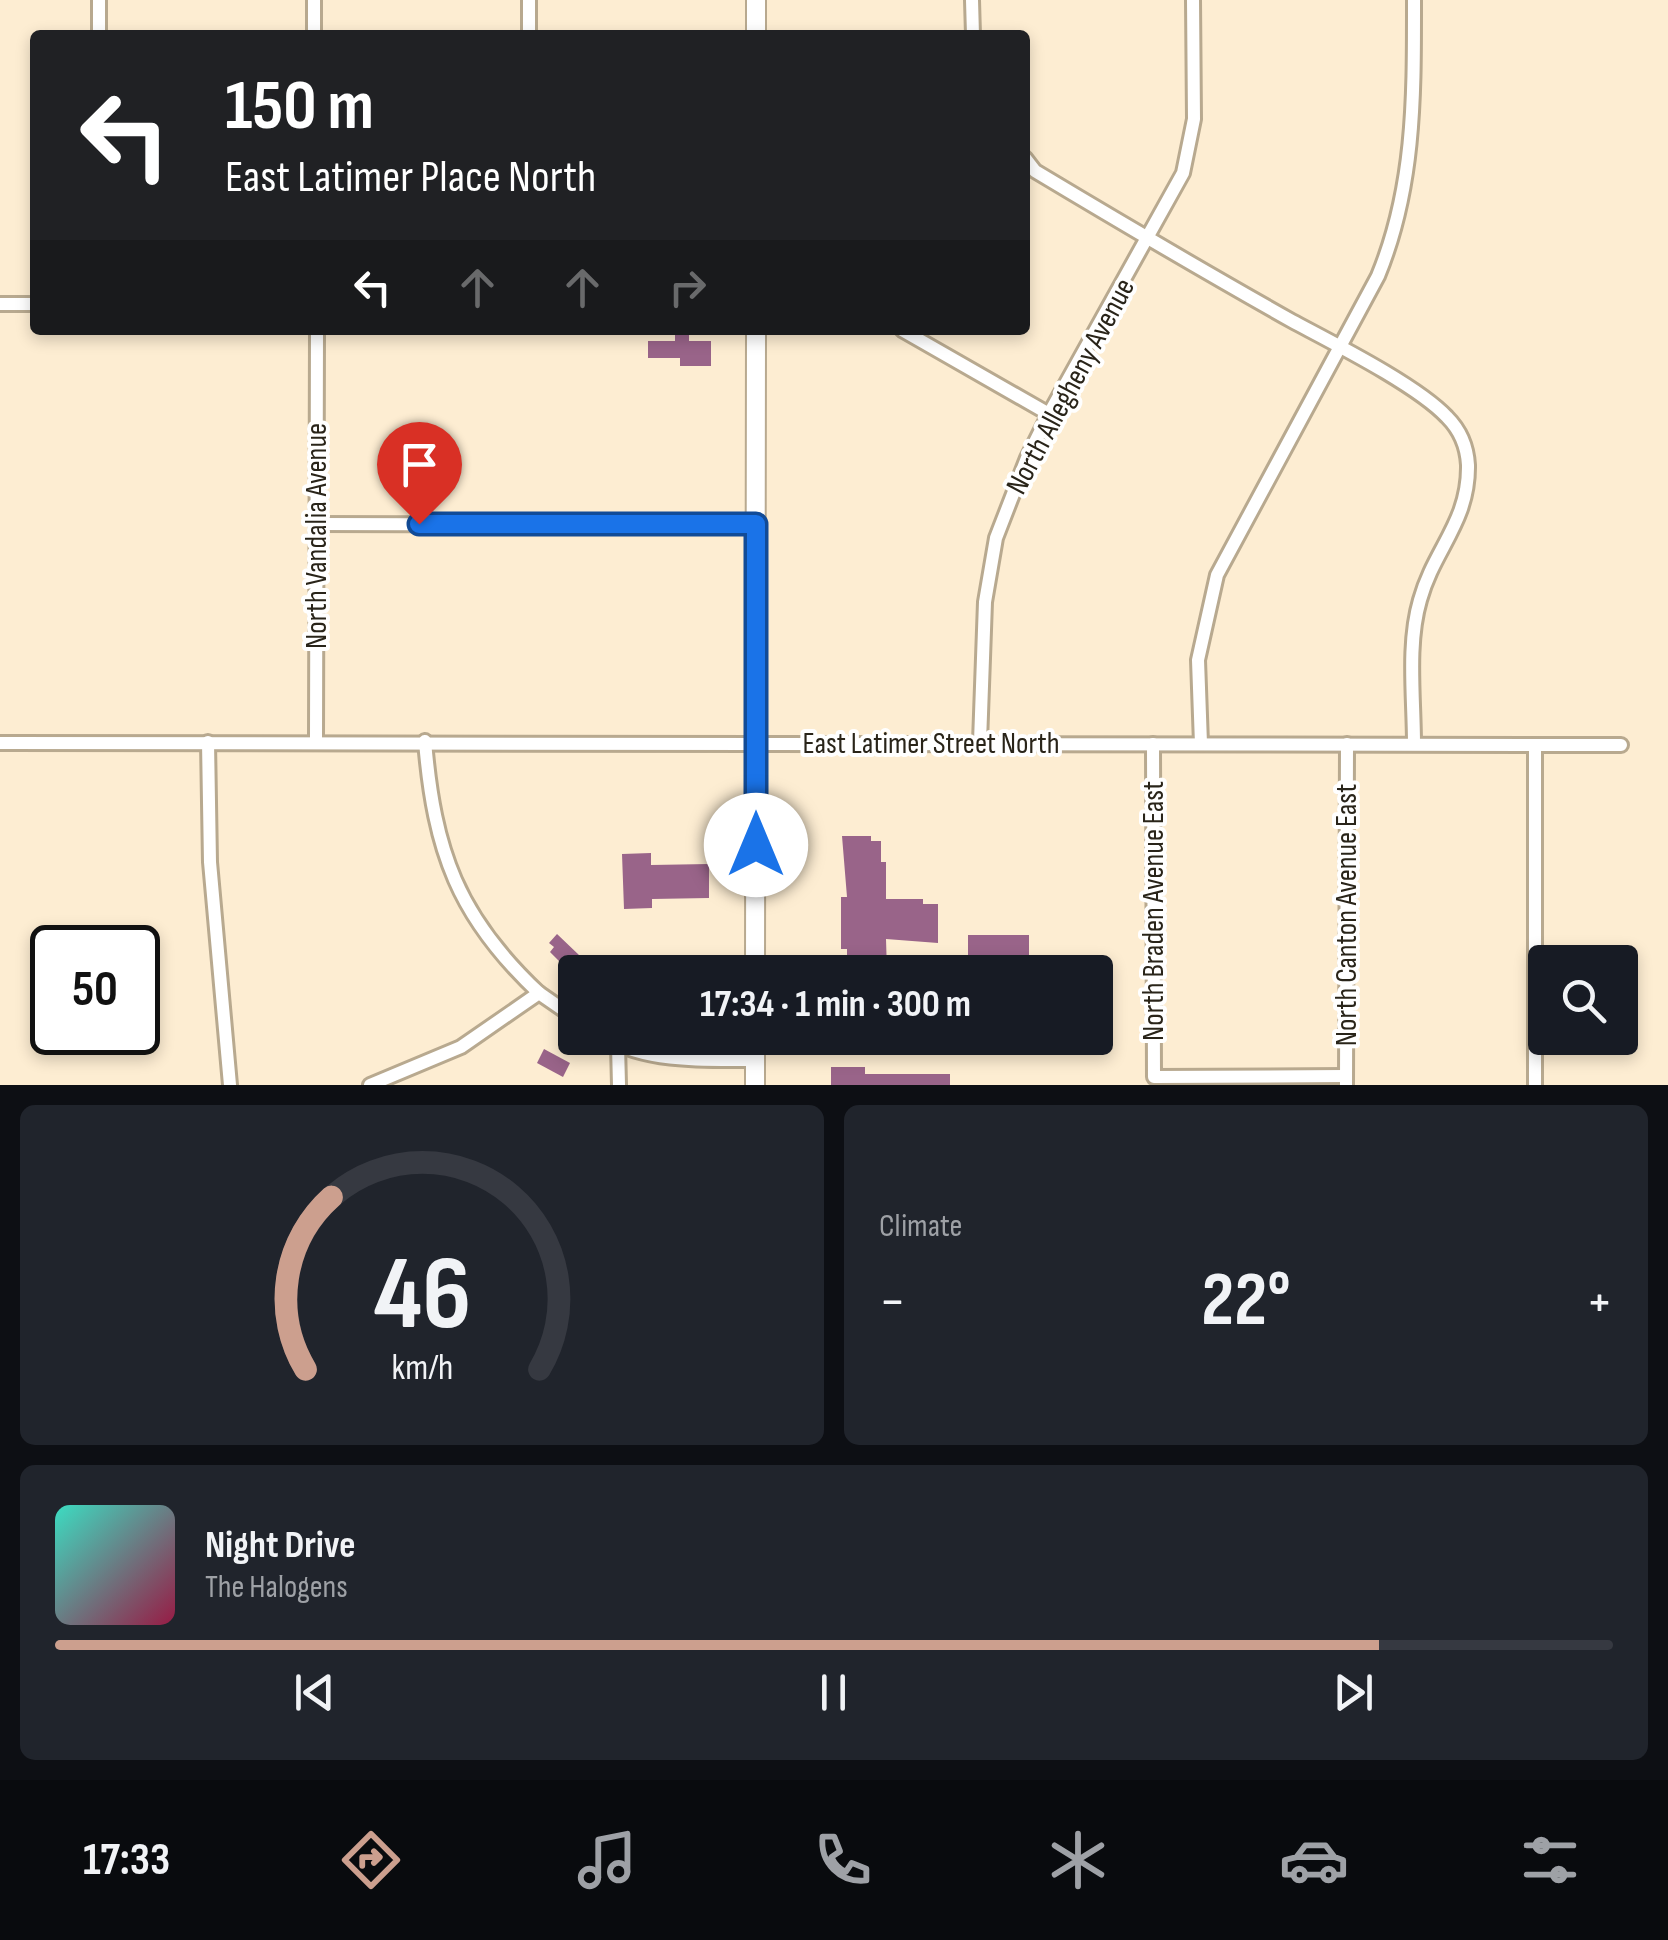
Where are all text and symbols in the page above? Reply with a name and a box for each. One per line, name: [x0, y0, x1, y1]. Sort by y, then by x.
text: 150 m: [225, 65, 374, 149]
icon: left: [60, 70, 190, 200]
text: East Latimer Place North: [225, 150, 596, 205]
icon: left: [345, 260, 400, 315]
icon: ahead: [450, 260, 505, 315]
icon: ahead: [555, 260, 610, 315]
icon: right: [660, 260, 715, 315]
street label: North Allegheny Avenue: [999, 272, 1143, 501]
pin: [377, 422, 462, 525]
street label: North Vandalia Avenue: [299, 423, 335, 649]
icon: arrive: [392, 437, 447, 492]
street label: East Latimer Street North: [802, 726, 1060, 762]
street label: North Braden Avenue East: [1136, 781, 1172, 1041]
street label: North Canton Avenue East: [1329, 784, 1365, 1046]
position arrow: [704, 793, 808, 897]
speed limit sign: 50: [30, 925, 160, 1055]
map controls: [1528, 945, 1638, 1055]
button: search: [1528, 945, 1638, 1055]
text: 17:34 · 1 min · 300 m: [700, 982, 971, 1027]
text: Climate: [879, 1207, 962, 1246]
text: 46: [373, 1233, 471, 1358]
text: 22°: [1201, 1256, 1291, 1347]
text: −: [879, 1269, 906, 1336]
text: +: [1586, 1269, 1613, 1336]
text: km/h: [391, 1347, 453, 1390]
text: Night Drive: [205, 1523, 356, 1568]
text: The Halogens: [205, 1568, 348, 1607]
icon: previous: [287, 1665, 342, 1720]
icon: pause: [806, 1665, 861, 1720]
icon: next: [1326, 1665, 1381, 1720]
icon: directions: [336, 1825, 406, 1895]
icon: music: [572, 1825, 642, 1895]
icon: phone: [808, 1825, 878, 1895]
icon: climate: [1043, 1825, 1113, 1895]
icon: car: [1279, 1825, 1349, 1895]
icon: filters: [1515, 1825, 1585, 1895]
text: 17:33: [83, 1833, 170, 1888]

